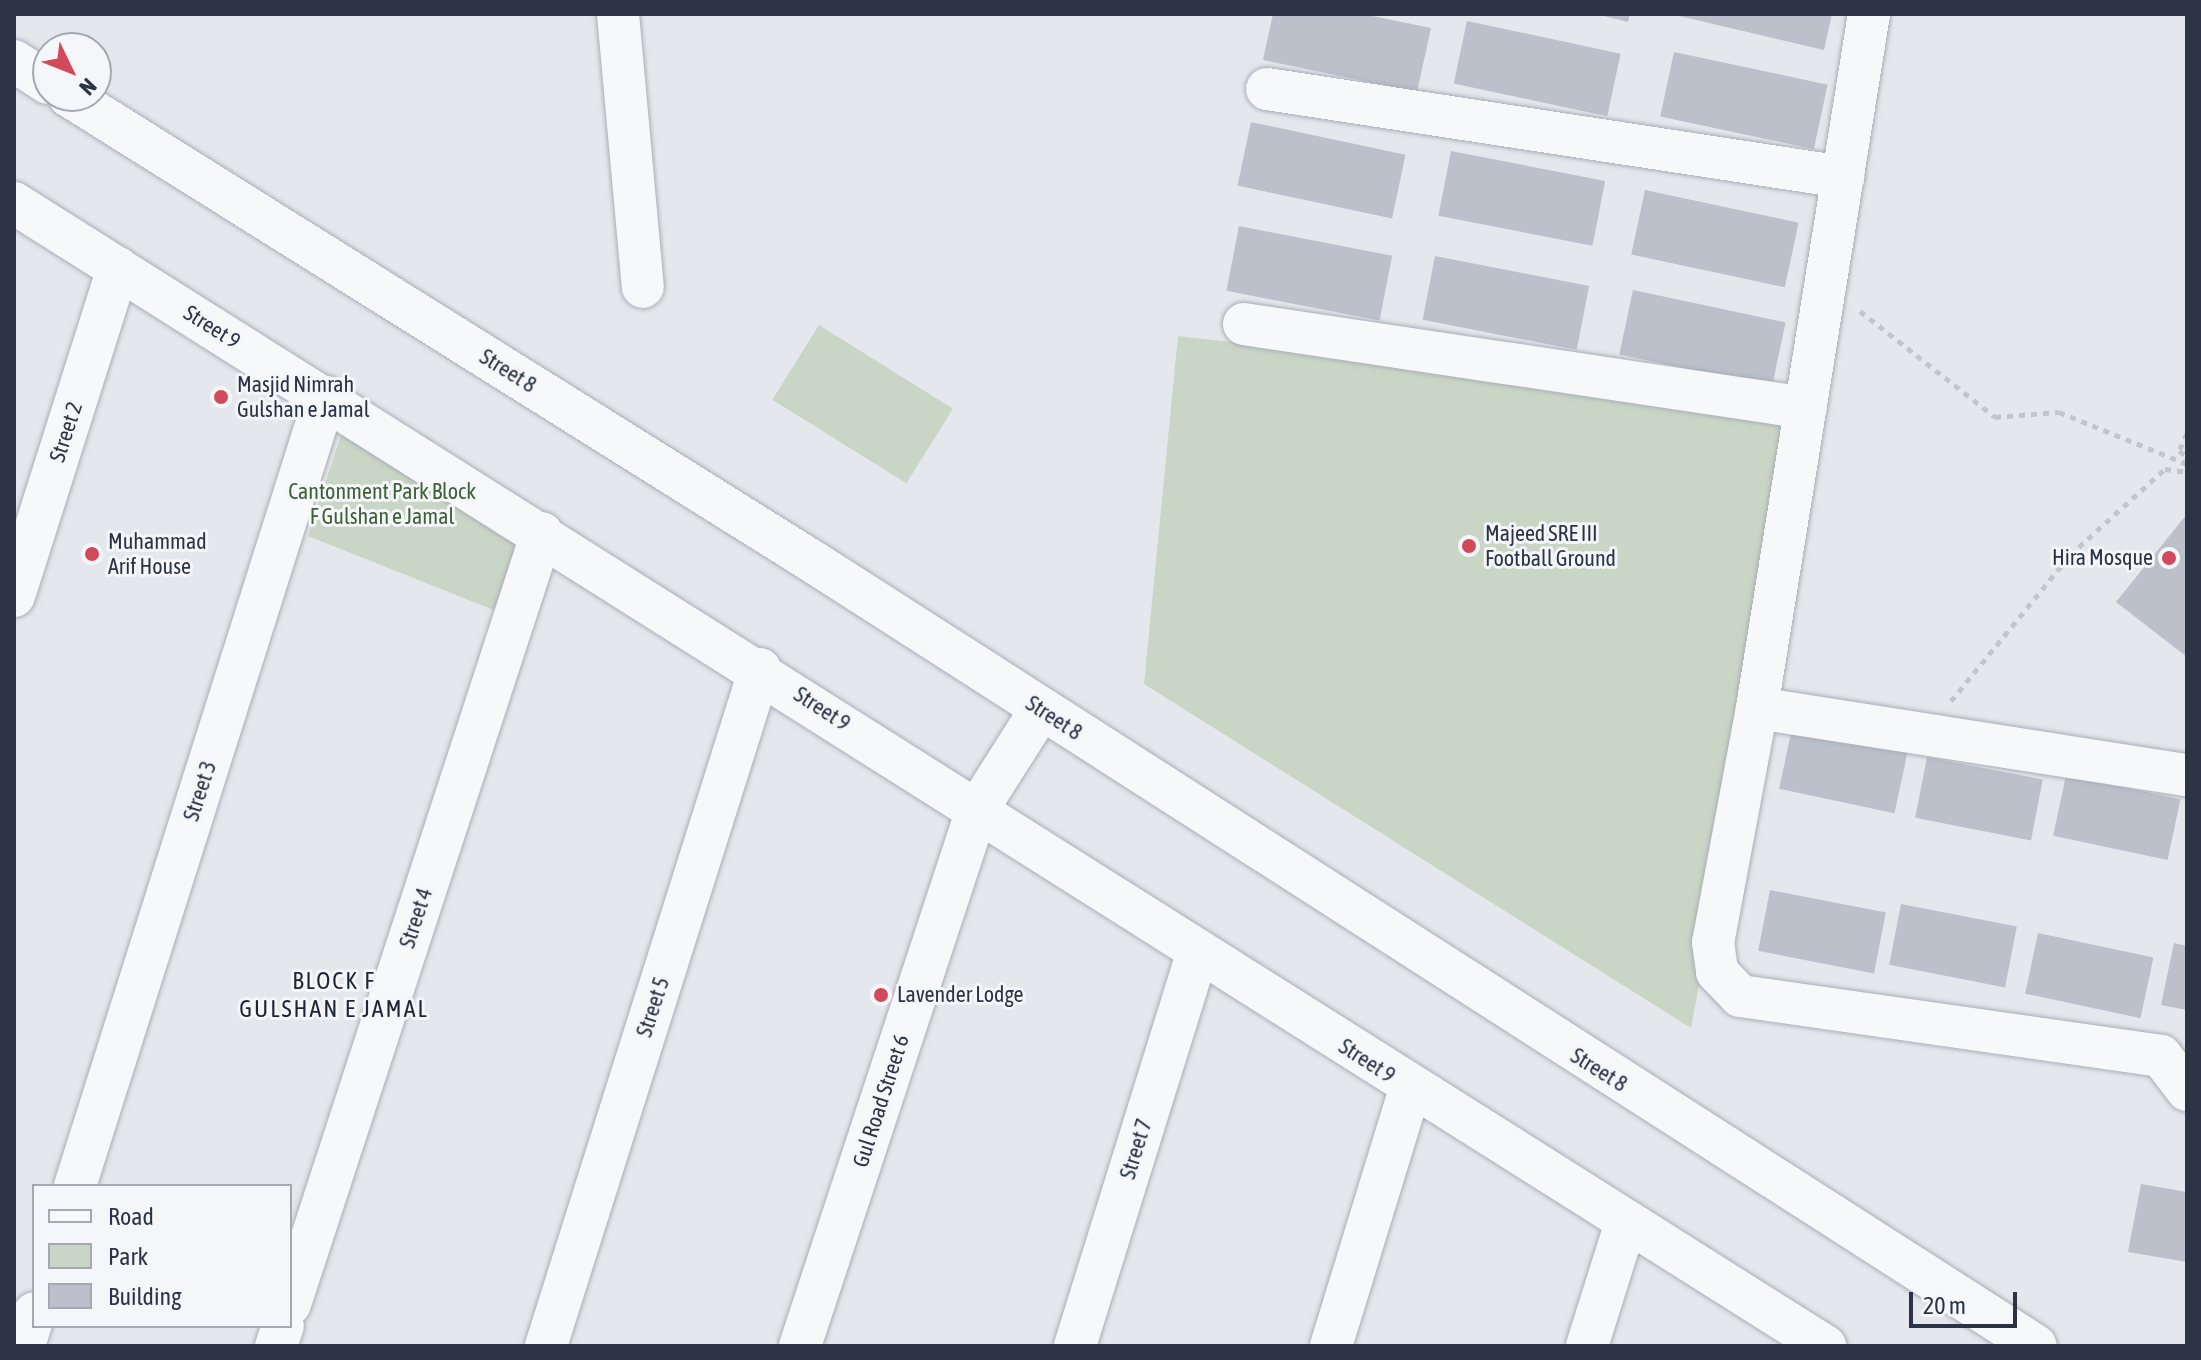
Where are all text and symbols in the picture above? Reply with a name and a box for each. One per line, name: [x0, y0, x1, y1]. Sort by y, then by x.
north arrow: [32, 32, 112, 112]
text: N: [74, 73, 102, 101]
street label: Street 9: [179, 299, 245, 355]
street label: Street 8: [475, 343, 541, 399]
place label: Masjid Nimrah Gulshan e Jamal: [237, 371, 370, 422]
marker: Masjid Nimrah Gulshan e Jamal: [212, 388, 230, 406]
street label: Street 2: [44, 399, 88, 465]
park label: Cantonment Park Block F Gulshan e Jamal: [288, 478, 476, 530]
place label: Majeed SRE III Football Ground: [1485, 520, 1616, 572]
place label: Muhammad Arif House: [108, 528, 207, 580]
marker: Majeed SRE III Football Ground: [1460, 537, 1478, 555]
marker: Muhammad Arif House: [83, 545, 101, 563]
place label: Hira Mosque: [2052, 545, 2153, 571]
marker: Hira Mosque: [2160, 549, 2178, 567]
street label: Street 9: [789, 681, 855, 737]
street label: Street 8: [1021, 690, 1087, 746]
street label: Street 3: [178, 758, 222, 824]
street label: Street 4: [394, 885, 438, 951]
district label: BLOCK F GULSHAN E JAMAL: [239, 967, 429, 1023]
street label: Street 5: [631, 974, 675, 1040]
place label: Lavender Lodge: [897, 982, 1023, 1008]
marker: Lavender Lodge: [872, 986, 890, 1004]
street label: Gul Road Street 6: [847, 1031, 915, 1171]
street label: Street 9: [1334, 1033, 1400, 1089]
street label: Street 8: [1566, 1042, 1632, 1098]
street label: Street 7: [1114, 1116, 1158, 1182]
legend: [32, 1184, 292, 1328]
text: Road: [108, 1203, 154, 1230]
text: Park: [108, 1243, 148, 1270]
scale bar: [1913, 1276, 2021, 1326]
text: Building: [108, 1283, 181, 1310]
text: 20 m: [1923, 1292, 1966, 1319]

